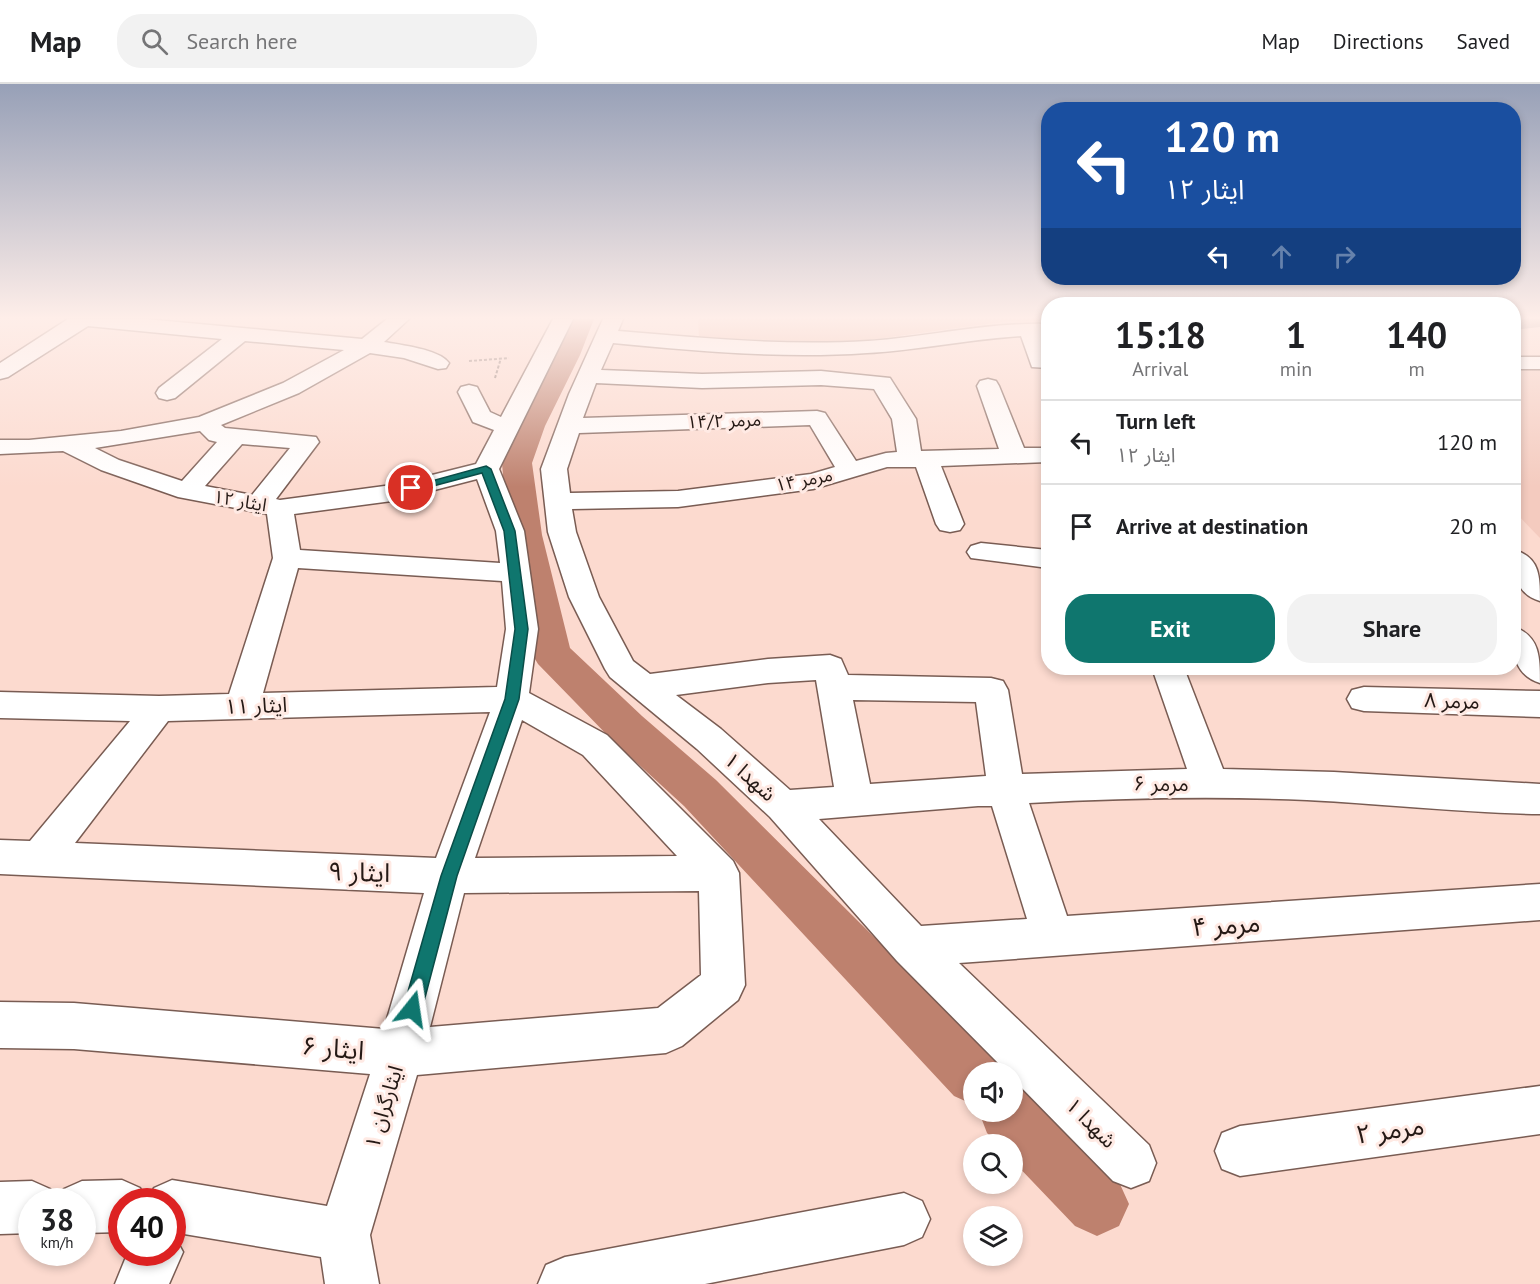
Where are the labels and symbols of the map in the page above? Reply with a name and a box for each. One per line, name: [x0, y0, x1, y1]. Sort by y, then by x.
street label: مرمر ۱۴/۲: [686, 408, 762, 433]
pin: [385, 462, 436, 513]
street label: مرمر ۱۴: [773, 463, 834, 496]
street label: ایثار ۱۲: [212, 485, 268, 516]
street label: مرمر ۸: [1424, 686, 1480, 715]
street label: ایثار ۱۱: [224, 691, 288, 720]
street label: شهدا ۱: [719, 746, 782, 807]
street label: مرمر ۶: [1133, 770, 1189, 797]
street label: ایثار ۹: [327, 854, 391, 889]
street label: مرمر ۴: [1191, 906, 1261, 943]
position arrow: [380, 977, 444, 1041]
street label: ایثار ۶: [300, 1028, 366, 1067]
street label: ایثارگران ۱: [358, 1062, 409, 1152]
street label: شهدا ۱: [1060, 1092, 1122, 1154]
street label: مرمر ۲: [1354, 1108, 1426, 1151]
speed limit sign: 40: [108, 1188, 186, 1266]

